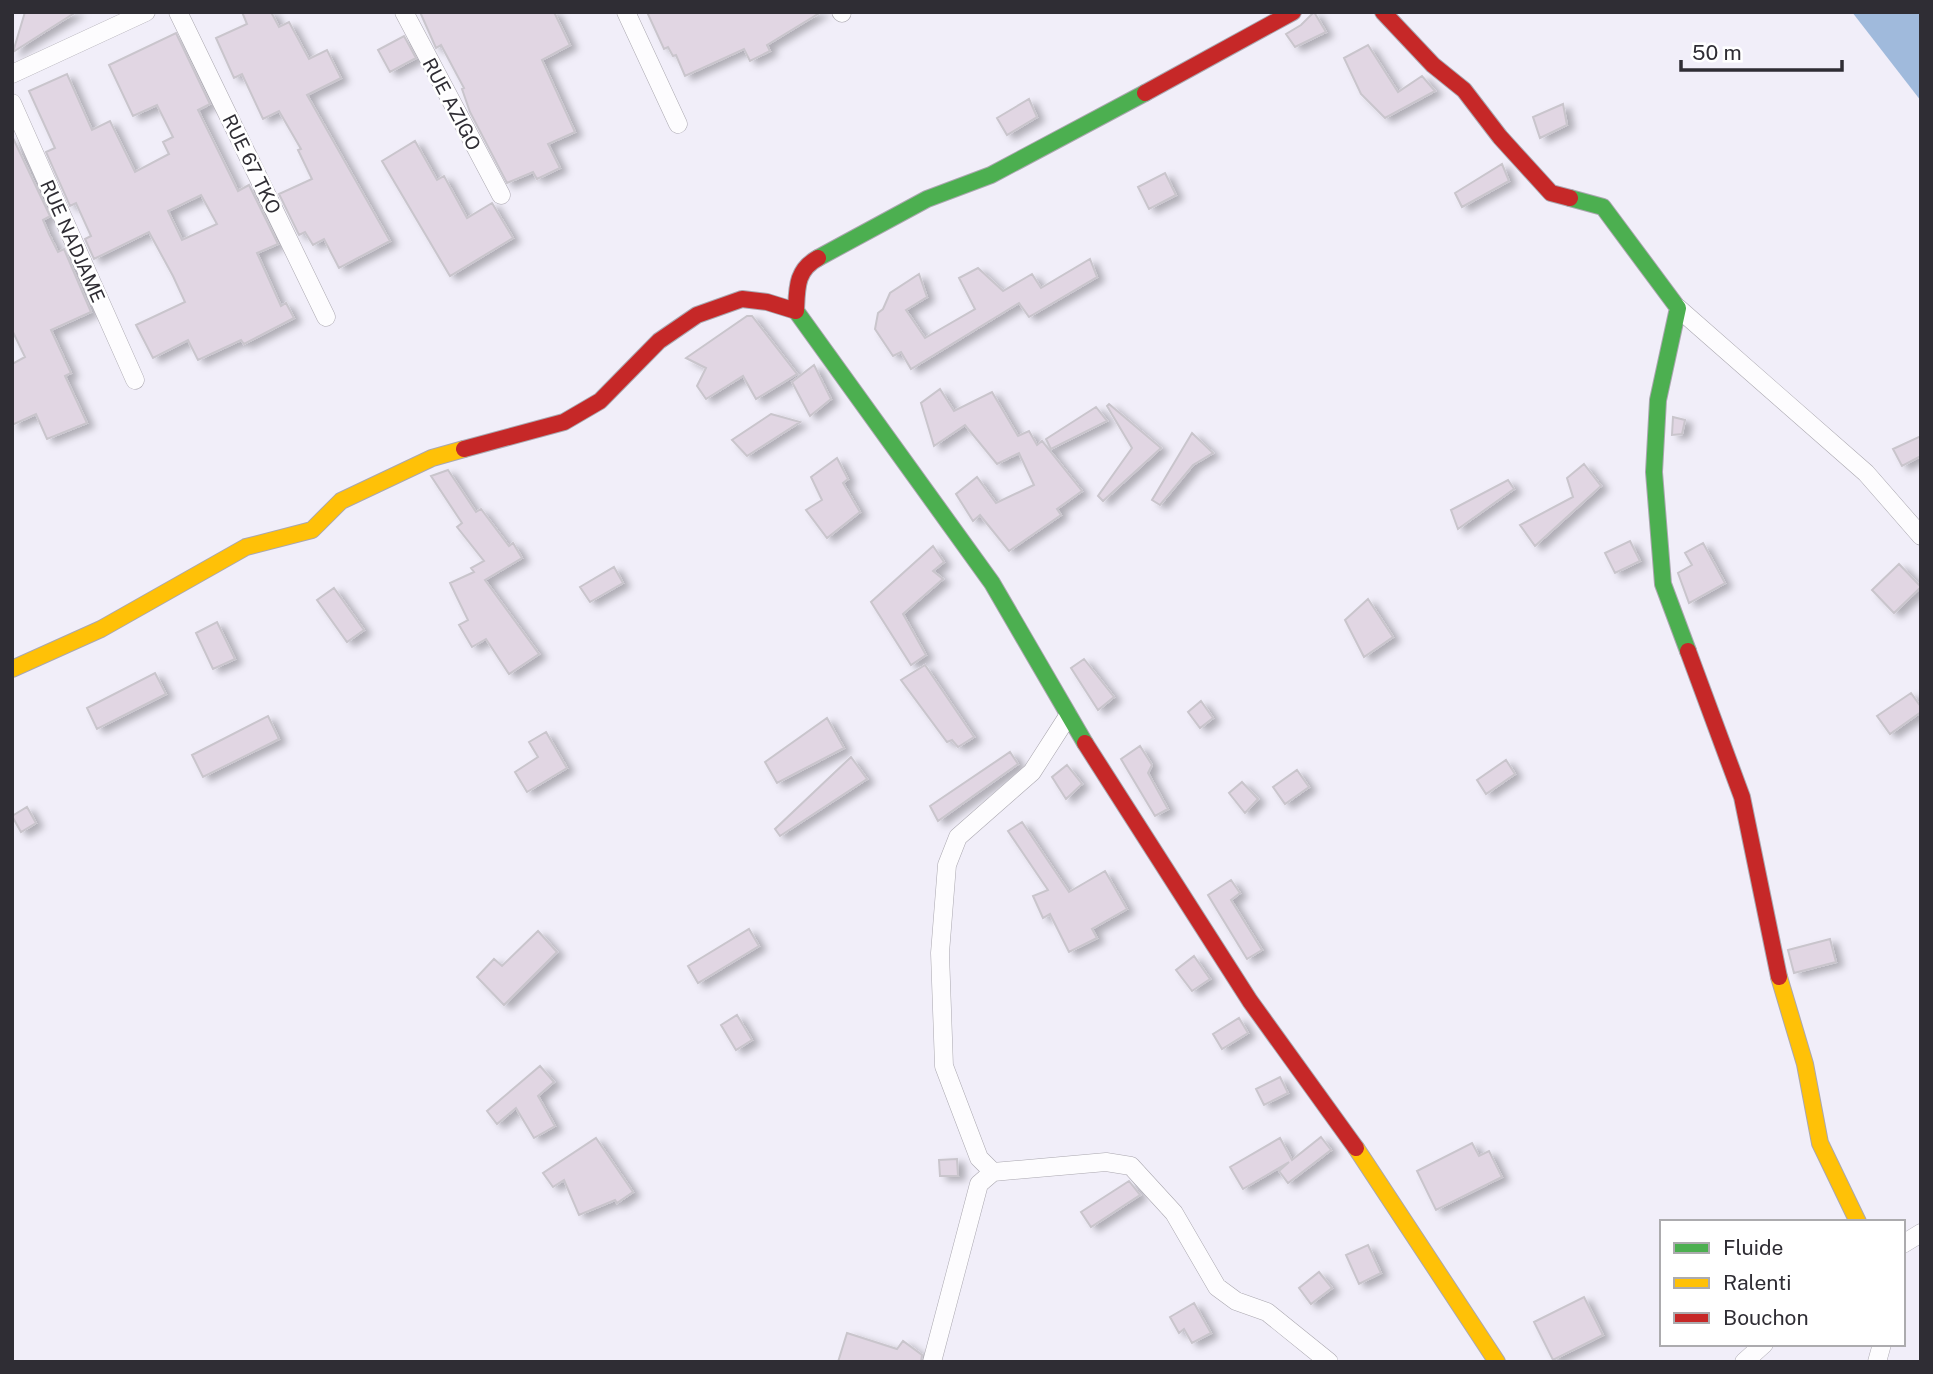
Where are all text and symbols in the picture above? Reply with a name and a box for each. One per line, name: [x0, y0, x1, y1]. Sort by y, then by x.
scale bar: [1681, 28, 1842, 72]
text: 50 m: [1692, 40, 1742, 65]
street label: RUE AZIGO: [419, 54, 485, 154]
street label: RUE 67 TKO: [218, 111, 286, 217]
street label: RUE NADJAME: [36, 176, 110, 306]
legend: [1660, 1220, 1905, 1346]
text: Fluide: [1723, 1235, 1783, 1260]
text: Ralenti: [1723, 1270, 1791, 1295]
text: Bouchon: [1723, 1305, 1809, 1330]

